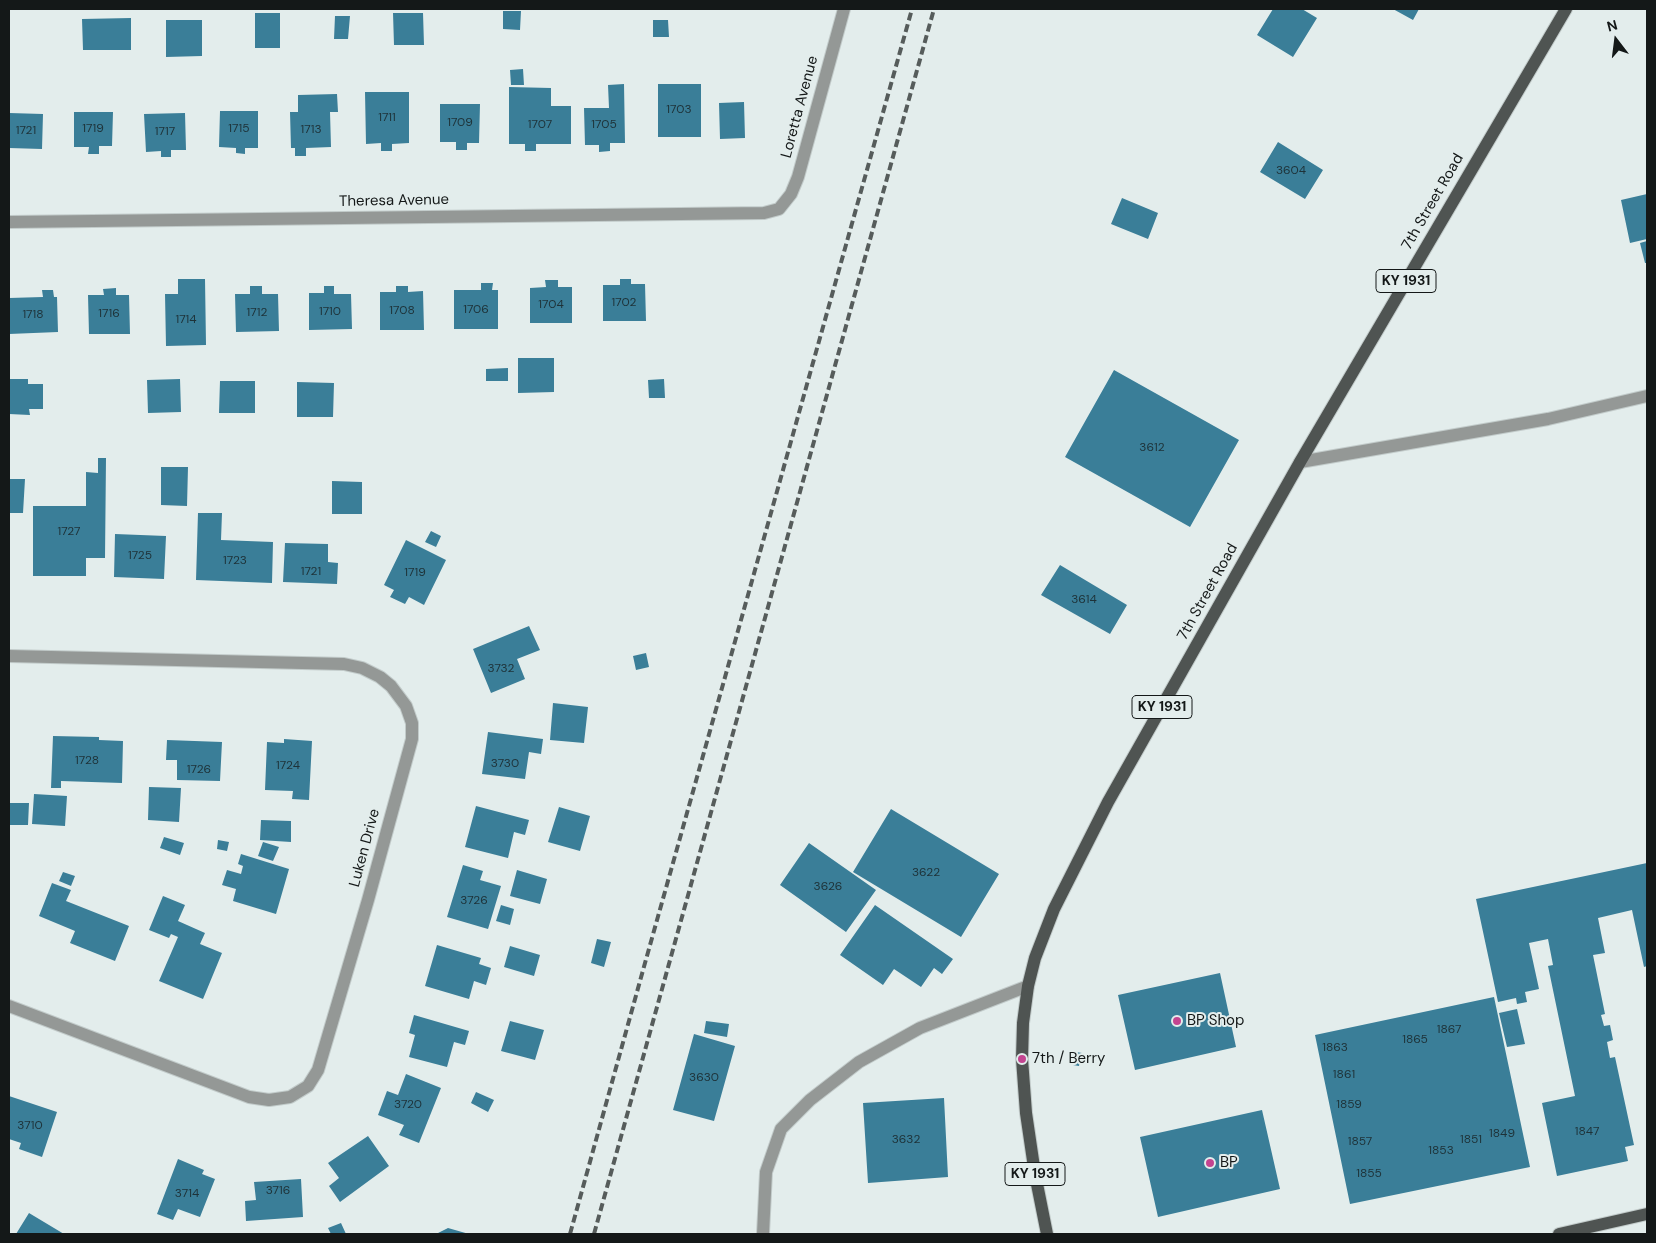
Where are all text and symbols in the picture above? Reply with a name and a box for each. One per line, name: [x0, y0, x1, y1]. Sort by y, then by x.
north arrow: [1591, 15, 1641, 65]
text: N: [1605, 15, 1619, 36]
street label: Loretta Avenue: [778, 54, 822, 160]
house number: 1703: [666, 103, 692, 117]
house number: 1711: [378, 111, 396, 125]
house number: 1709: [447, 116, 473, 130]
house number: 1707: [528, 118, 552, 132]
house number: 1705: [591, 118, 617, 132]
house number: 1719: [82, 122, 104, 136]
house number: 1715: [228, 122, 250, 136]
house number: 1713: [300, 123, 322, 137]
house number: 1721: [16, 124, 36, 138]
house number: 1717: [155, 125, 175, 139]
street label: 7th Street Road: [1398, 151, 1468, 253]
house number: 3604: [1276, 164, 1306, 178]
street label: Theresa Avenue: [339, 191, 449, 211]
road number: KY 1931: [1376, 270, 1436, 292]
house number: 1702: [612, 296, 636, 310]
house number: 1704: [538, 298, 564, 312]
house number: 1706: [463, 303, 489, 317]
house number: 1708: [389, 304, 415, 318]
house number: 1710: [319, 305, 341, 319]
house number: 1712: [247, 306, 267, 320]
house number: 1716: [98, 307, 120, 321]
house number: 1718: [22, 308, 44, 322]
house number: 1714: [175, 313, 197, 327]
house number: 3612: [1139, 441, 1165, 455]
house number: 1727: [58, 525, 80, 539]
street label: 7th Street Road: [1174, 540, 1242, 644]
house number: 1725: [128, 549, 152, 563]
house number: 1723: [223, 554, 247, 568]
house number: 1721: [301, 565, 321, 579]
house number: 1719: [404, 566, 426, 580]
house number: 3614: [1071, 593, 1097, 607]
house number: 3732: [488, 662, 514, 676]
road number: KY 1931: [1132, 696, 1192, 719]
house number: 1728: [75, 754, 99, 768]
house number: 3730: [491, 757, 519, 771]
house number: 1724: [276, 759, 300, 773]
house number: 1726: [187, 763, 211, 777]
street label: Luken Drive: [346, 807, 384, 889]
house number: 3622: [912, 866, 940, 880]
house number: 3626: [814, 880, 842, 894]
house number: 3726: [460, 894, 488, 908]
place label: BP Shop: [1187, 1012, 1244, 1030]
marker: BP Shop: [1171, 1015, 1183, 1027]
house number: 1867: [1437, 1023, 1461, 1037]
house number: 1865: [1402, 1033, 1428, 1047]
house number: 1863: [1322, 1041, 1348, 1055]
place label: 7th / Berry: [1032, 1050, 1105, 1068]
marker: 7th / Berry: [1016, 1053, 1028, 1065]
house number: 1861: [1333, 1068, 1355, 1082]
house number: 3630: [689, 1071, 719, 1085]
house number: 3720: [394, 1098, 422, 1112]
house number: 1859: [1336, 1098, 1362, 1112]
house number: 3710: [17, 1119, 43, 1133]
house number: 1847: [1575, 1125, 1599, 1139]
house number: 1849: [1489, 1127, 1515, 1141]
house number: 3632: [892, 1133, 920, 1147]
house number: 1851: [1460, 1133, 1482, 1147]
house number: 1857: [1348, 1135, 1372, 1149]
house number: 1853: [1428, 1144, 1454, 1158]
place label: BP: [1220, 1154, 1238, 1172]
marker: BP: [1204, 1157, 1216, 1169]
road number: KY 1931: [1005, 1162, 1065, 1186]
house number: 1855: [1356, 1167, 1382, 1181]
house number: 3716: [266, 1184, 290, 1198]
house number: 3714: [175, 1187, 199, 1201]

